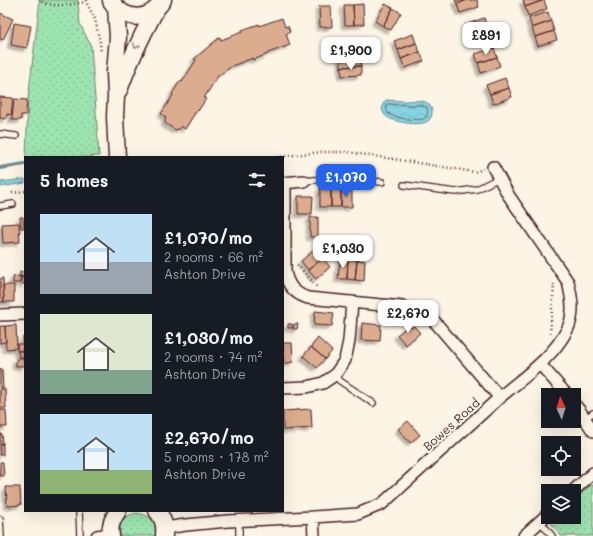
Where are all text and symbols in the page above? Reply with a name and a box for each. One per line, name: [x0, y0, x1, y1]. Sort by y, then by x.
pin: £891: [462, 22, 510, 56]
text: £891: [471, 26, 501, 43]
pin: £1,900: [318, 37, 384, 71]
text: £1,900: [330, 41, 372, 58]
one-way arrow: [133, 42, 141, 49]
pin: £1,070: [313, 164, 379, 198]
text: £1,070: [325, 168, 367, 185]
text: 5 homes: [40, 169, 108, 191]
icon: filters: [246, 169, 268, 191]
text: £1,070/mo: [164, 226, 252, 248]
icon: home: [72, 230, 120, 278]
pin: £1,030: [310, 235, 376, 269]
text: £1,030: [322, 239, 364, 256]
text: 2 rooms · 66 m²: [164, 248, 263, 265]
text: Ashton Drive: [164, 265, 246, 282]
pin: £2,670: [375, 300, 441, 334]
text: £2,670: [387, 304, 429, 321]
text: £1,030/mo: [164, 326, 253, 348]
icon: home: [72, 330, 120, 378]
text: 2 rooms · 74 m²: [164, 348, 262, 365]
text: Ashton Drive: [164, 365, 246, 382]
north arrow: [541, 388, 581, 428]
map controls: [541, 388, 581, 524]
street label: Bowes Road: [419, 394, 483, 454]
text: £2,670/mo: [164, 426, 254, 448]
icon: home: [72, 430, 120, 478]
button: locate: [541, 436, 581, 476]
text: 5 rooms · 178 m²: [164, 448, 269, 465]
text: Ashton Drive: [164, 465, 246, 482]
button: layers: [541, 484, 581, 524]

